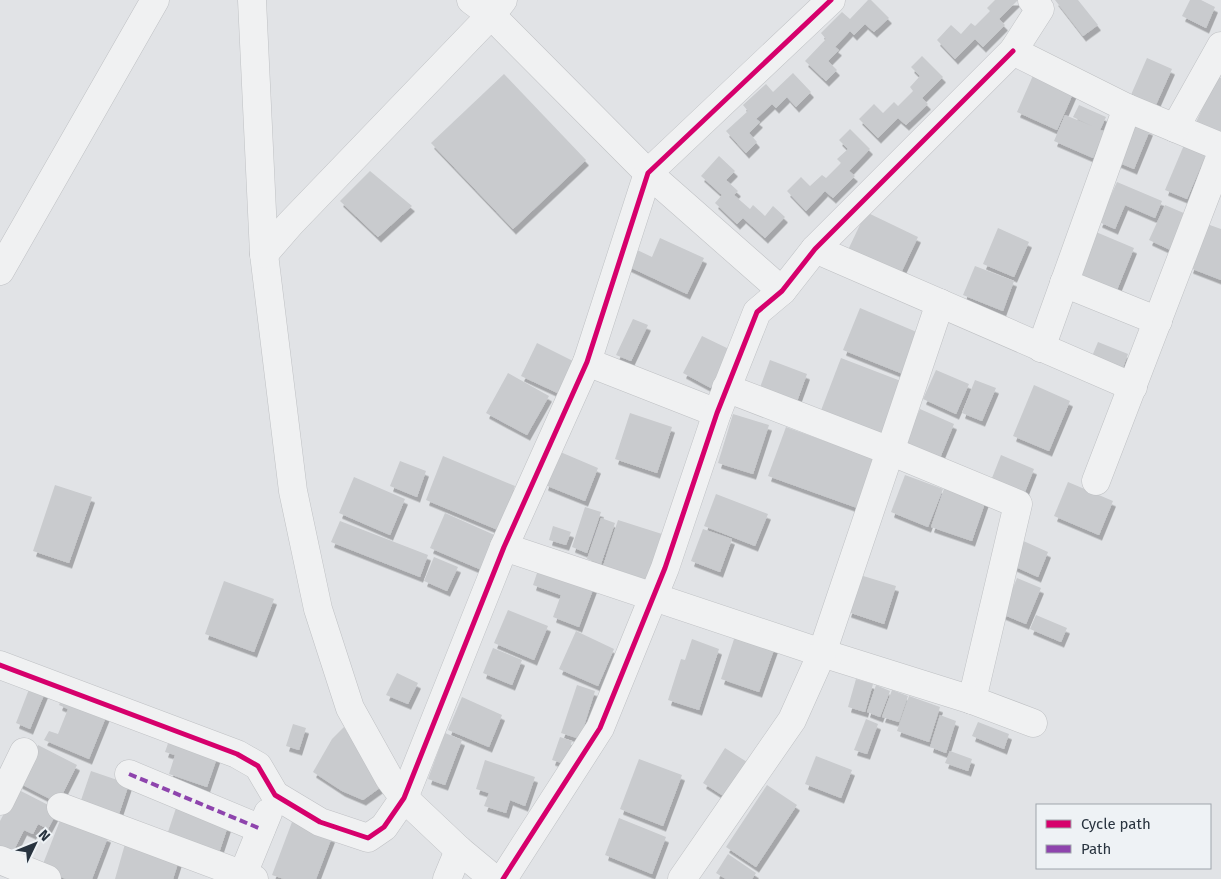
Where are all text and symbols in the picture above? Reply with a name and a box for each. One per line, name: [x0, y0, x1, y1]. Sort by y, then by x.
legend: [1036, 804, 1211, 869]
text: Cycle path: [1081, 815, 1151, 833]
north arrow: [10, 819, 60, 869]
text: N: [35, 826, 54, 845]
text: Path: [1081, 840, 1111, 858]

